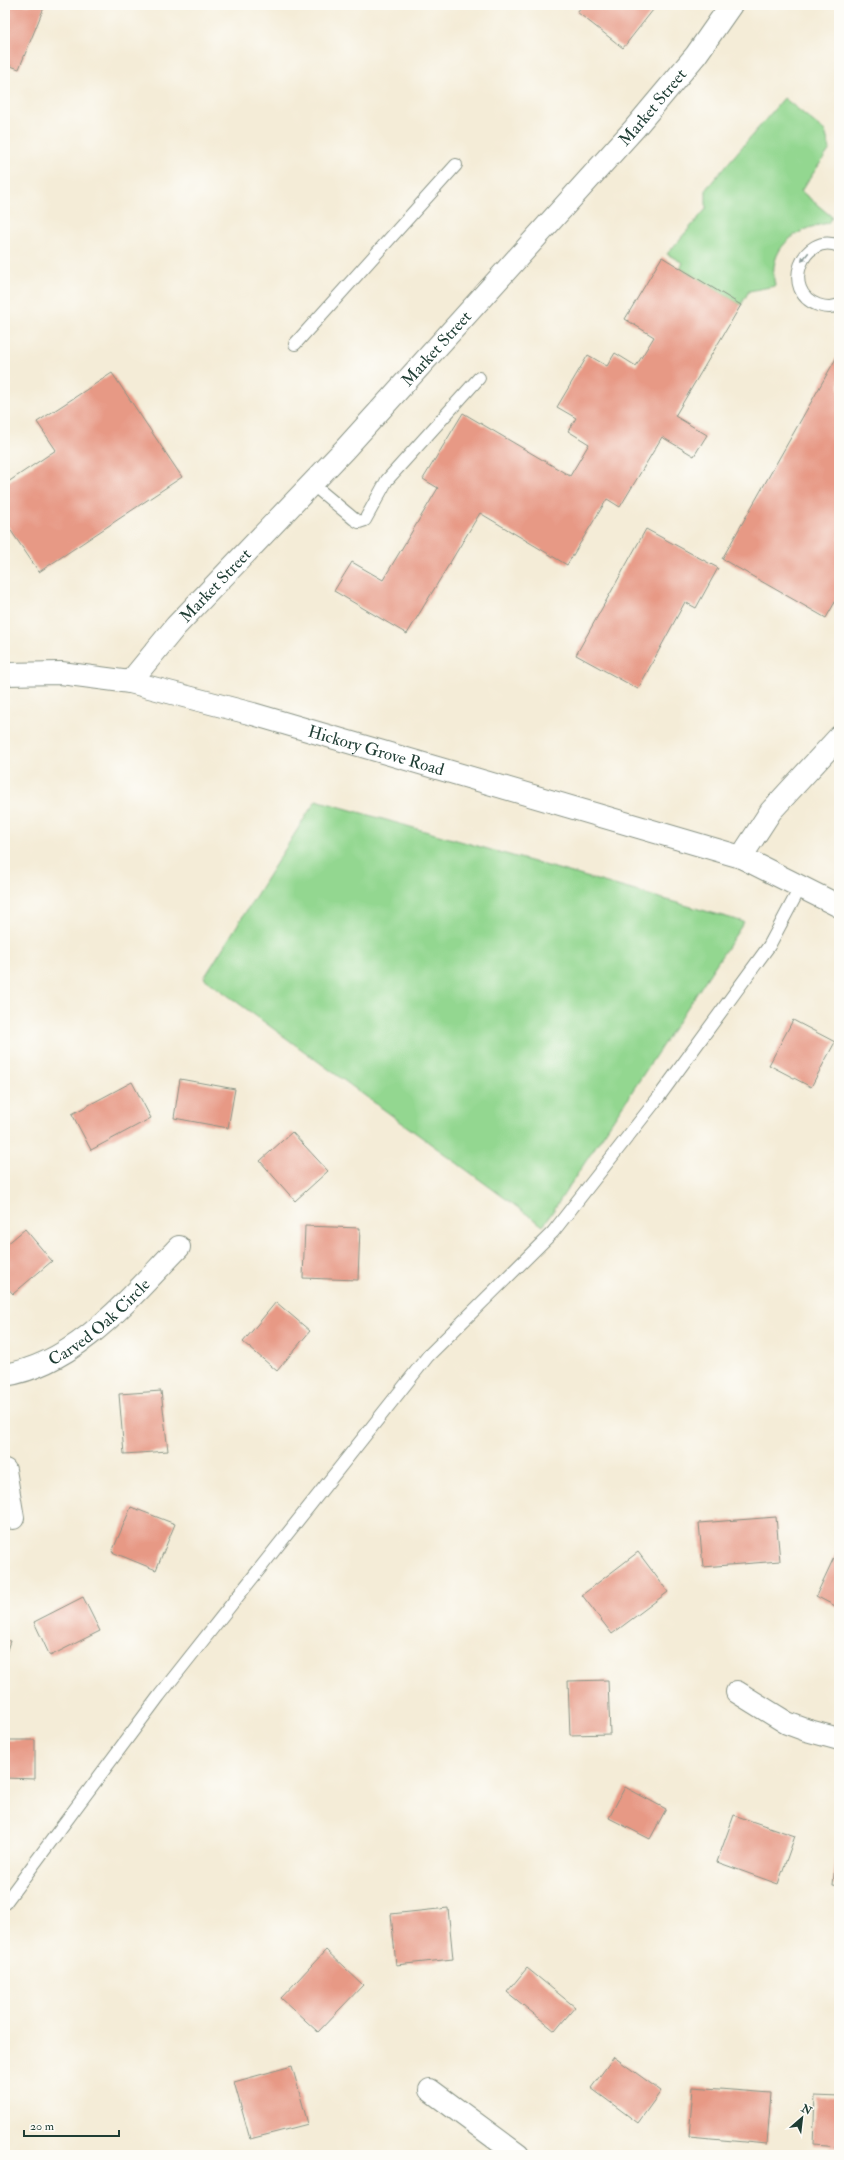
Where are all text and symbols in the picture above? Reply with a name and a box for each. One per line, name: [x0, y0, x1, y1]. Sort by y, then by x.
street label: Market Street: [614, 64, 692, 150]
one-way arrow: [801, 251, 809, 262]
street label: Market Street: [397, 306, 476, 391]
street label: Market Street: [175, 544, 256, 627]
street label: Hickory Grove Road: [305, 721, 447, 781]
street label: Carved Oak Circle: [45, 1274, 155, 1370]
north arrow: [782, 2098, 822, 2138]
text: N: [798, 2101, 815, 2118]
scale bar: [24, 2112, 119, 2138]
text: 20 m: [30, 2119, 55, 2134]

